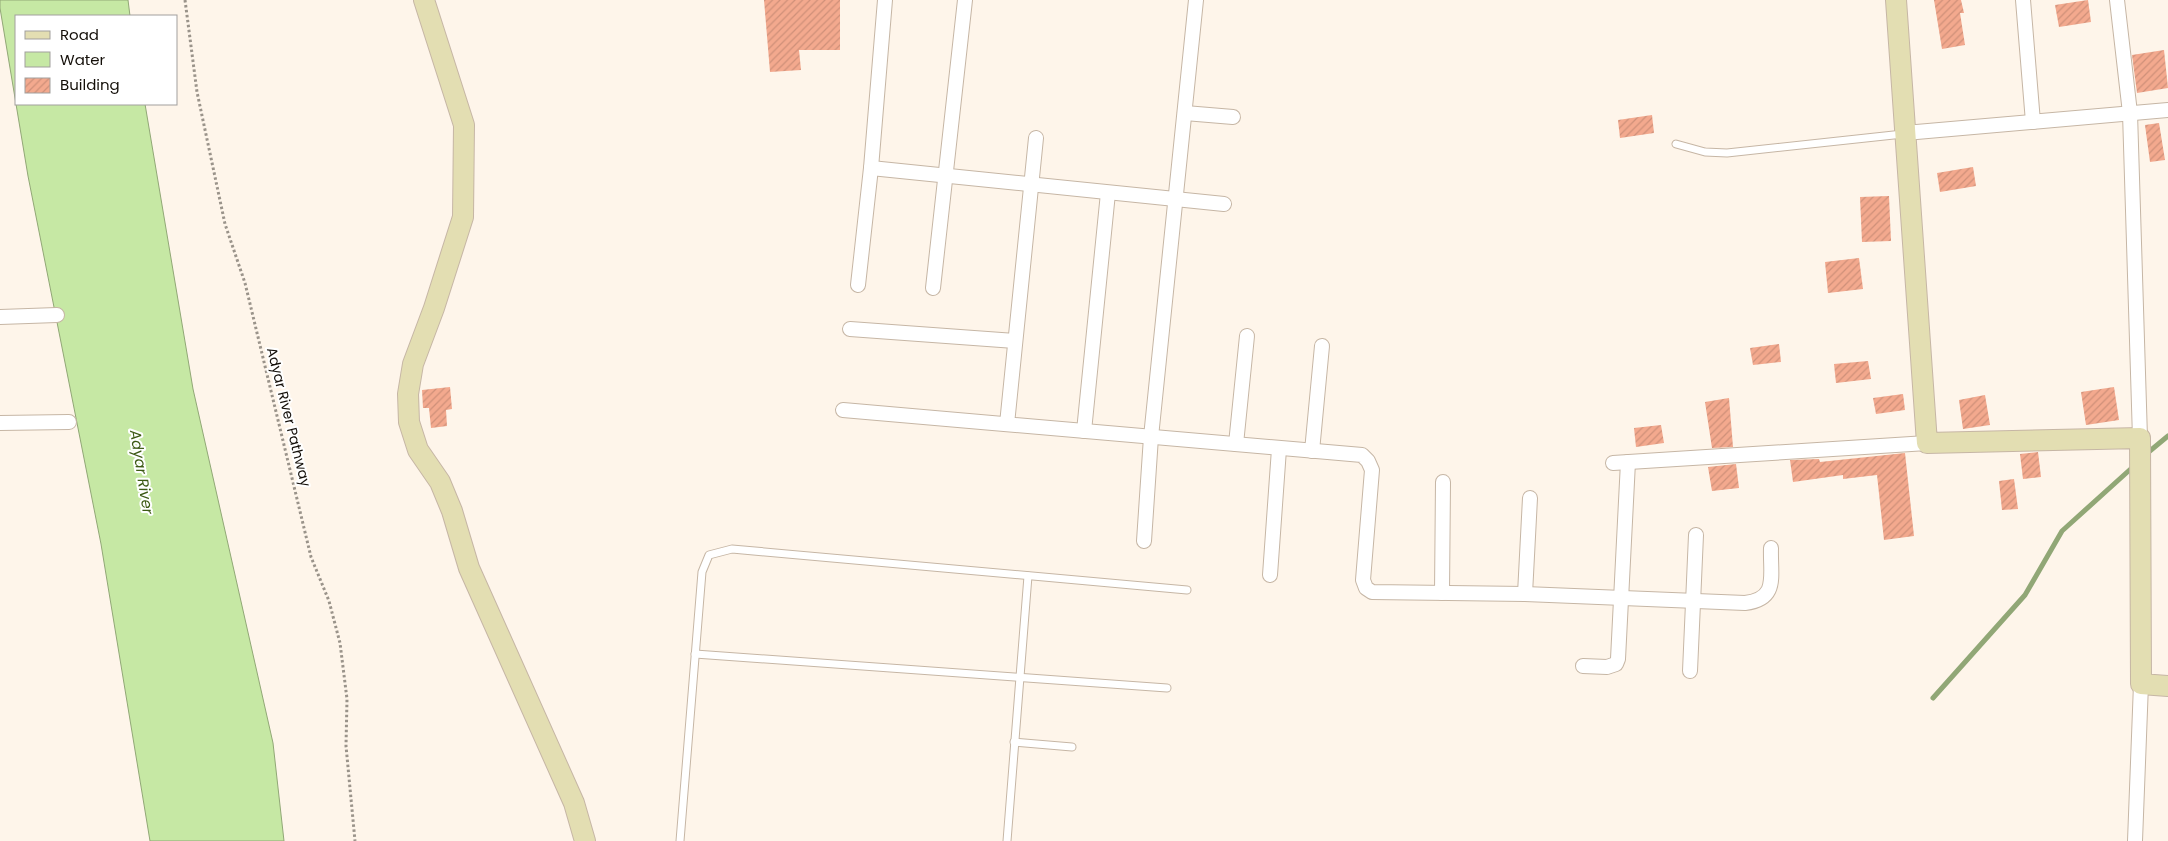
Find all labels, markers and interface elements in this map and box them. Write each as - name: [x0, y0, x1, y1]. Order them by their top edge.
- legend: [15, 15, 178, 105]
- text: Road: [60, 24, 99, 45]
- text: Water: [60, 49, 106, 70]
- text: Building: [60, 74, 120, 95]
- street label: Adyar River Pathway: [262, 345, 316, 489]
- water label: Adyar River: [125, 427, 159, 516]

